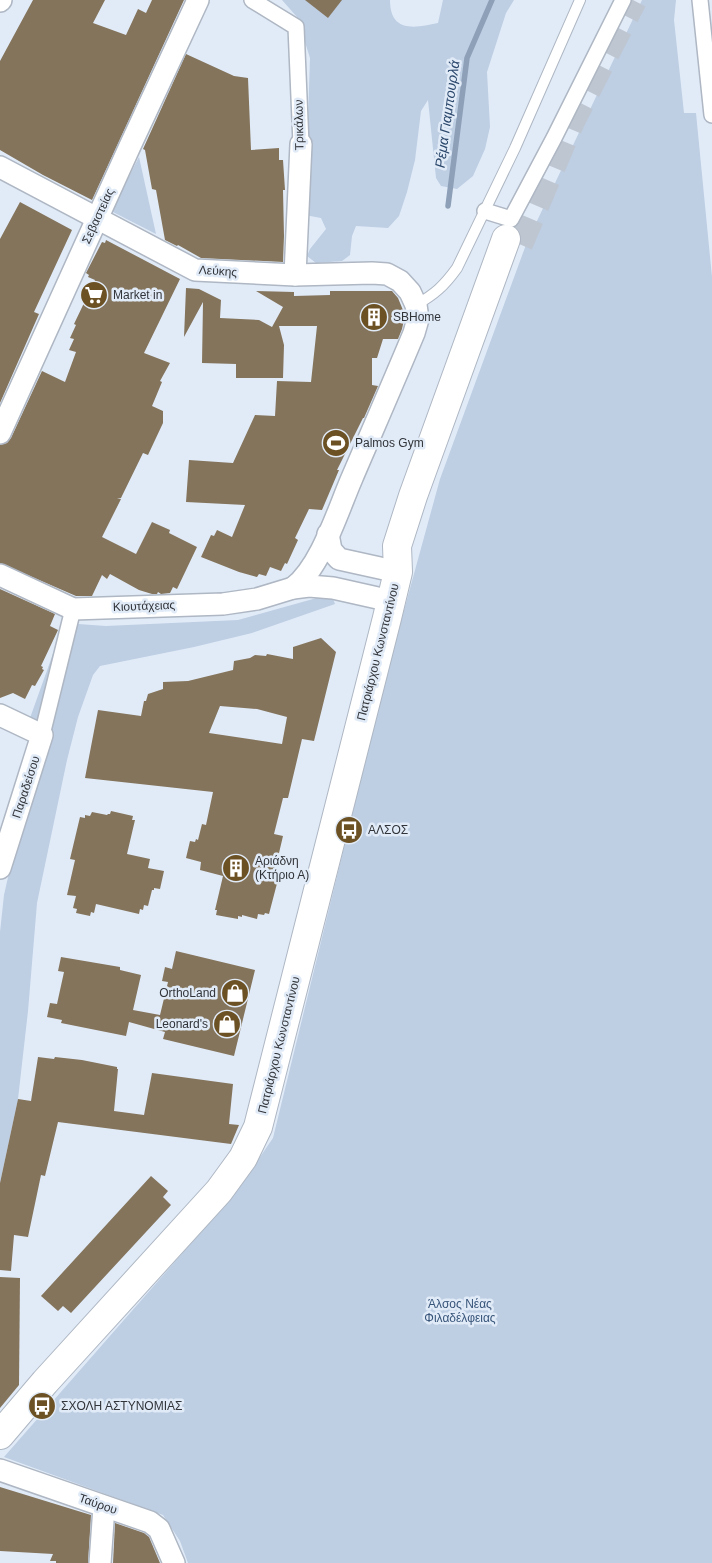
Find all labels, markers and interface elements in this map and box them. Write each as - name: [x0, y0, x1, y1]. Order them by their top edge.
- water label: Ρέμα Γιαμπουρλά: [432, 58, 463, 169]
- street label: Τρικάλων: [292, 99, 306, 151]
- street label: Σεβαστείας: [79, 186, 117, 246]
- street label: Λεύκης: [198, 263, 238, 279]
- supermarket icon: Market in: [79, 280, 109, 310]
- place label: Market in: [113, 288, 162, 302]
- building icon: SBHome: [359, 302, 389, 332]
- place label: SBHome: [393, 310, 441, 324]
- sports icon: Palmos Gym: [321, 428, 351, 458]
- place label: Palmos Gym: [355, 436, 424, 450]
- street label: Πατριάρχου Κωνσταντίνου: [354, 582, 402, 722]
- street label: Κιουτάχειας: [113, 598, 176, 614]
- street label: Παραδείσου: [9, 754, 43, 820]
- bus stop icon: ΑΛΣΟΣ: [334, 815, 364, 845]
- place label: ΑΛΣΟΣ: [368, 823, 408, 837]
- building icon: Αριάδνη (Κτήριο Α): [221, 853, 251, 883]
- place label: Αριάδνη (Κτήριο Α): [255, 854, 309, 882]
- street label: Πατριάρχου Κωνσταντίνου: [255, 975, 303, 1115]
- shop icon: OrthoLand: [220, 978, 250, 1008]
- place label: OrthoLand: [159, 986, 216, 1000]
- shop icon: Leonard's: [212, 1009, 242, 1039]
- place label: Leonard's: [156, 1017, 208, 1031]
- park label: Άλσος Νέας Φιλαδέλφειας: [424, 1297, 496, 1325]
- bus stop icon: ΣΧΟΛΗ ΑΣΤΥΝΟΜΙΑΣ: [27, 1391, 57, 1421]
- place label: ΣΧΟΛΗ ΑΣΤΥΝΟΜΙΑΣ: [61, 1399, 182, 1413]
- street label: Ταύρου: [77, 1491, 119, 1517]

